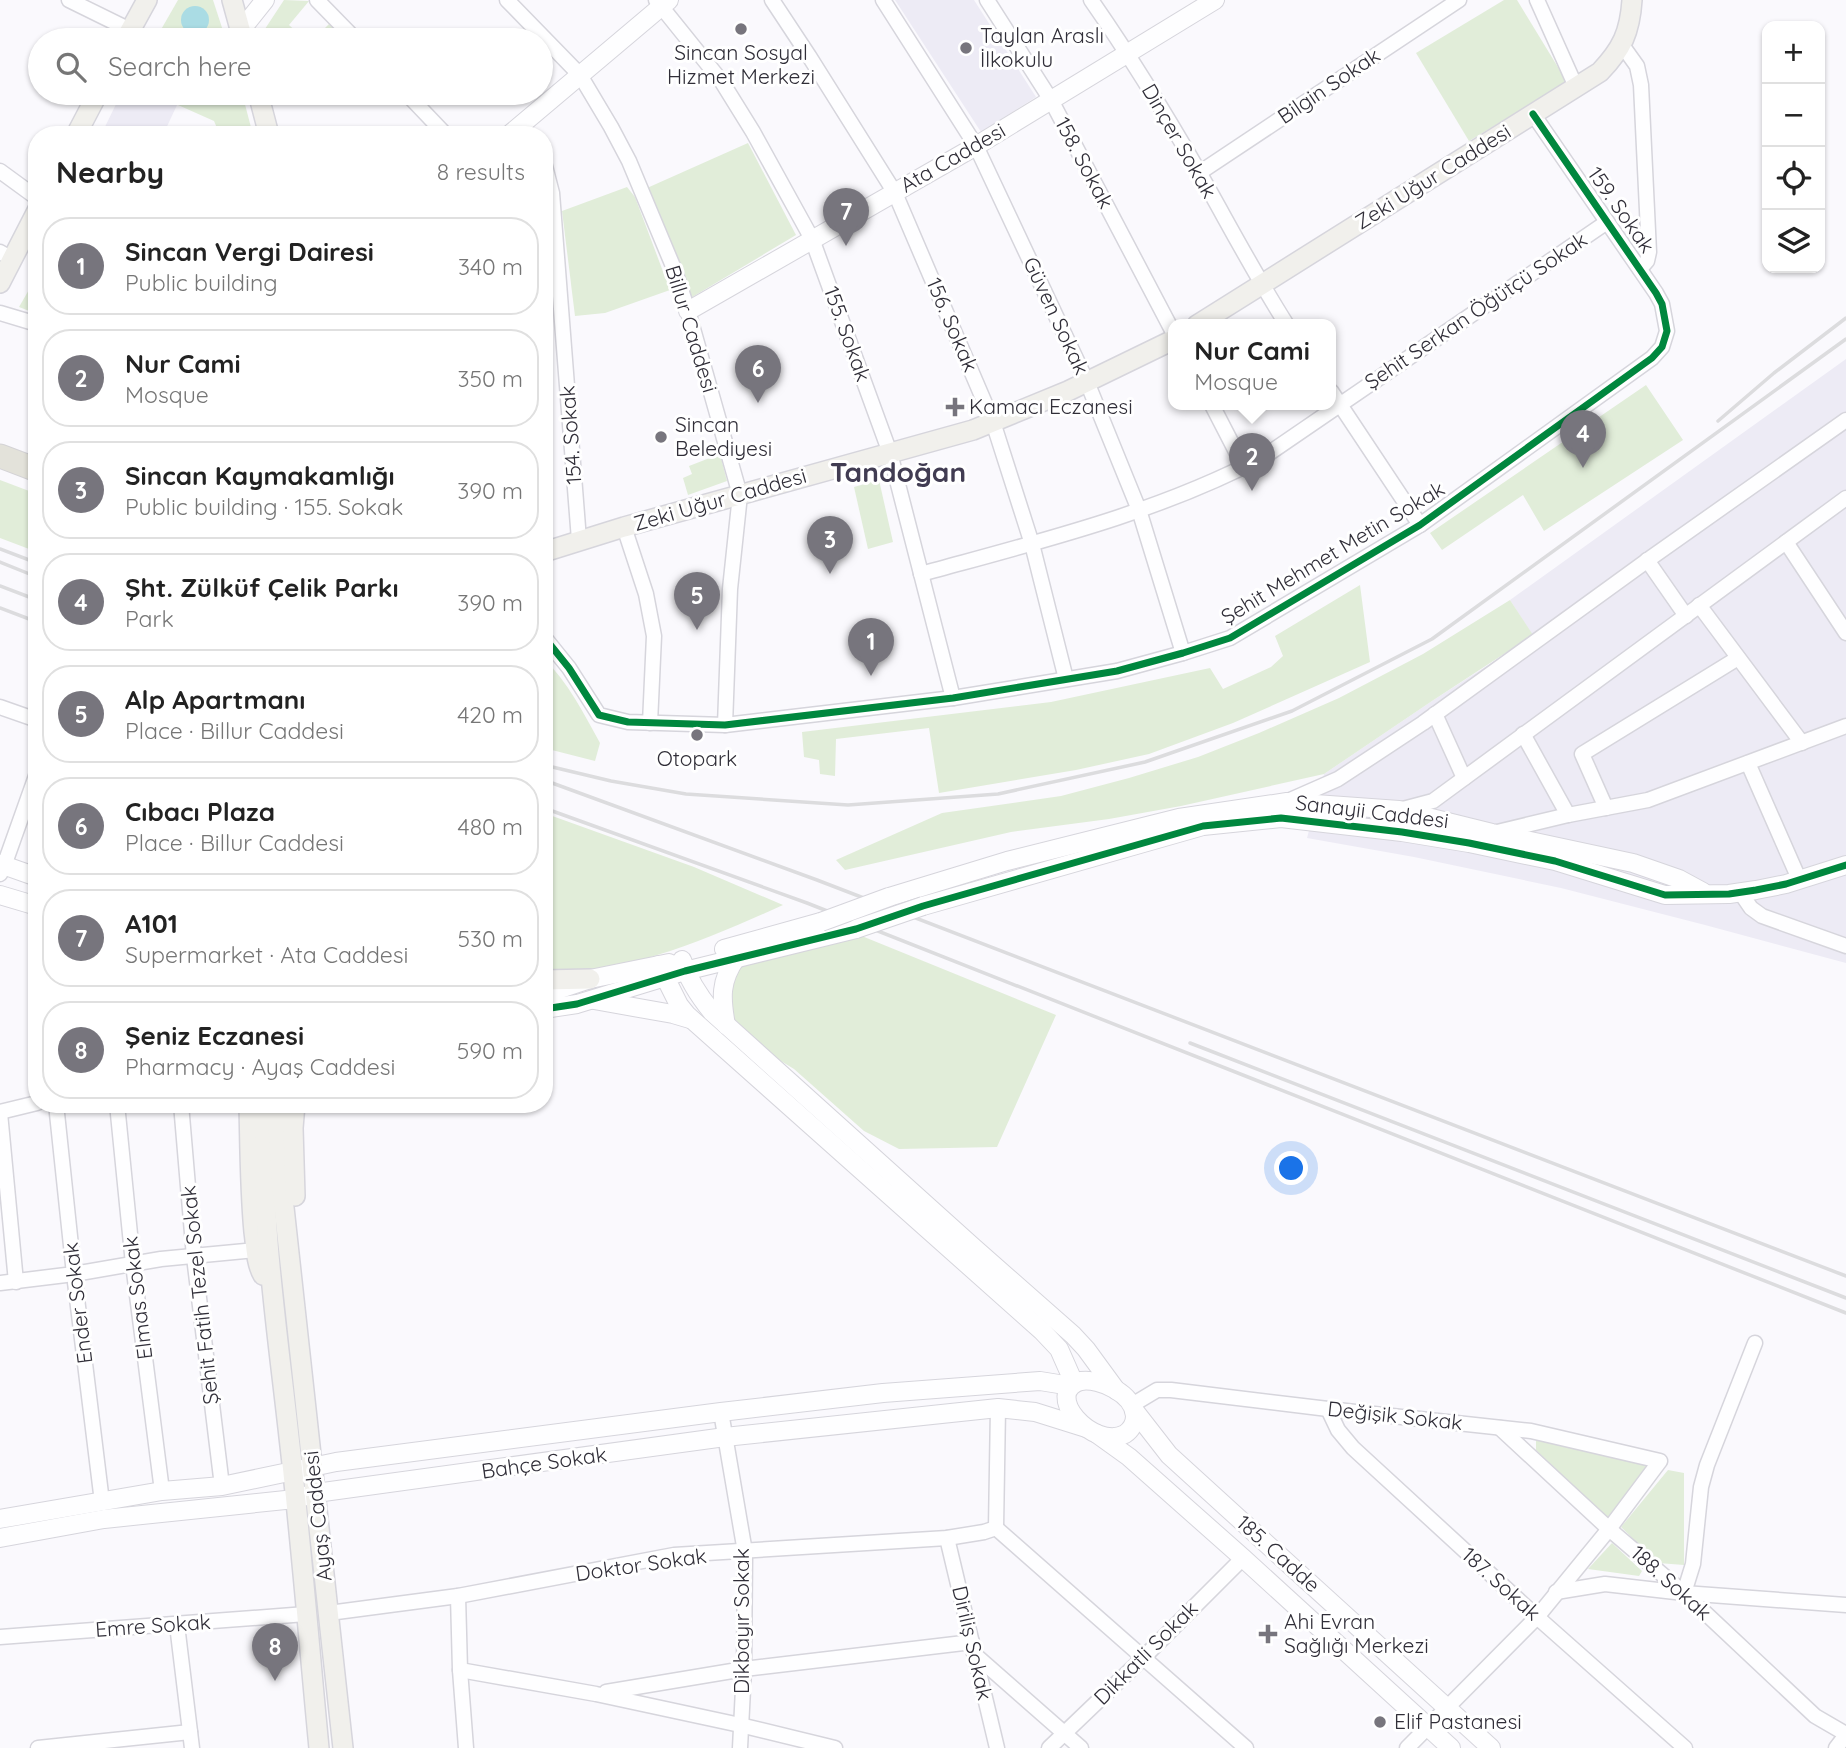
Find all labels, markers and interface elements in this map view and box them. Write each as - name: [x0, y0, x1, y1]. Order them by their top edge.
- marker: Sincan Sosyal Hizmet Merkezi: [733, 21, 749, 37]
- map controls: [1762, 21, 1825, 273]
- button: +: [1762, 21, 1825, 84]
- place label: Taylan Araslı İlkokulu: [980, 22, 1104, 72]
- search box: [28, 28, 553, 105]
- place label: Sincan Sosyal Hizmet Merkezi: [667, 39, 815, 89]
- marker: Taylan Araslı İlkokulu: [958, 40, 974, 56]
- street label: Bilgin Sokak: [1272, 41, 1385, 129]
- icon: search: [52, 48, 90, 86]
- text: Search here: [108, 50, 252, 83]
- street label: Dinçer Sokak: [1137, 79, 1223, 202]
- button: −: [1762, 84, 1825, 147]
- street label: 158. Sokak: [1050, 112, 1120, 213]
- street label: Ata Caddesi: [895, 117, 1010, 198]
- street label: Zeki Uğur Caddesi: [1350, 118, 1515, 235]
- button: locate: [1762, 147, 1825, 210]
- text: Nearby: [56, 153, 164, 191]
- text: 8 results: [437, 157, 525, 186]
- street label: 159. Sokak: [1583, 161, 1661, 258]
- pin: 7: [823, 188, 869, 246]
- button: layers: [1762, 210, 1825, 273]
- street label: Şehit Serkan Öğütçü Sokak: [1359, 226, 1592, 394]
- text: Sincan Vergi Dairesi: [125, 235, 374, 268]
- text: 1: [77, 252, 85, 281]
- text: 340 m: [458, 252, 523, 281]
- street label: Güven Sokak: [1018, 253, 1096, 379]
- street label: Billur Caddesi: [660, 262, 724, 395]
- text: Public building: [125, 268, 278, 297]
- street label: 156. Sokak: [921, 274, 984, 376]
- street label: 155. Sokak: [819, 283, 877, 385]
- popup: [1168, 319, 1336, 410]
- text: Nur Cami: [1194, 334, 1310, 367]
- pin: 6: [735, 345, 781, 403]
- text: Nur Cami: [125, 347, 241, 380]
- text: 2: [74, 364, 88, 393]
- text: 350 m: [457, 364, 523, 393]
- text: Mosque: [1194, 367, 1278, 396]
- text: Mosque: [125, 380, 209, 409]
- street label: 154. Sokak: [554, 385, 586, 486]
- place label: Kamacı Eczanesi: [969, 393, 1133, 419]
- marker: Kamacı Eczanesi: [947, 399, 963, 415]
- pin: 4: [1560, 410, 1606, 468]
- place label: Sincan Belediyesi: [675, 411, 772, 461]
- marker: Sincan Belediyesi: [653, 429, 669, 445]
- pin: 2: [1229, 433, 1275, 491]
- district label: Tandoğan: [830, 454, 966, 489]
- text: Sincan Kaymakamlığı: [125, 459, 395, 492]
- street label: Zeki Uğur Caddesi: [630, 462, 809, 536]
- street label: Şehit Mehmet Metin Sokak: [1216, 475, 1449, 629]
- text: 3: [75, 476, 87, 505]
- text: 390 m: [457, 476, 523, 505]
- text: Public building · 155. Sokak: [125, 492, 403, 521]
- pin: 3: [807, 516, 853, 574]
- text: Şht. Zülküf Çelik Parkı: [125, 571, 399, 604]
- pin: 5: [674, 572, 720, 630]
- text: 4: [74, 588, 88, 617]
- text: 390 m: [457, 588, 523, 617]
- text: Park: [125, 604, 174, 633]
- pin: 1: [848, 618, 894, 676]
- text: Alp Apartmanı: [125, 683, 305, 716]
- text: 5: [74, 700, 88, 729]
- text: 420 m: [457, 700, 523, 729]
- text: Place · Billur Caddesi: [125, 716, 344, 745]
- marker: Otopark: [689, 727, 705, 743]
- place label: Otopark: [657, 745, 737, 771]
- street label: Sanayii Caddesi: [1294, 789, 1450, 833]
- text: Cıbacı Plaza: [125, 795, 275, 828]
- text: 6: [75, 812, 87, 841]
- text: 480 m: [458, 812, 523, 841]
- text: Place · Billur Caddesi: [125, 828, 344, 857]
- text: A101: [125, 907, 178, 940]
- text: 7: [75, 924, 87, 953]
- text: 530 m: [457, 924, 523, 953]
- text: Supermarket · Ata Caddesi: [125, 940, 409, 969]
- text: Şeniz Eczanesi: [125, 1019, 304, 1052]
- text: 8: [75, 1036, 87, 1065]
- text: 590 m: [457, 1036, 523, 1065]
- text: Pharmacy · Ayaş Caddesi: [125, 1052, 395, 1081]
- your location: [1274, 1151, 1308, 1185]
- street label: Şehit Fatih Tezel Sokak: [175, 1184, 223, 1406]
- street label: Elmas Sokak: [117, 1235, 157, 1361]
- street label: Ender Sokak: [57, 1241, 97, 1365]
- street label: Değişik Sokak: [1326, 1395, 1464, 1435]
- street label: Bahçe Sokak: [479, 1440, 608, 1484]
- street label: Ayaş Caddesi: [297, 1449, 337, 1583]
- street label: 185. Cadde: [1232, 1509, 1326, 1597]
- street label: 188. Sokak: [1626, 1539, 1717, 1625]
- street label: 187. Sokak: [1457, 1541, 1546, 1625]
- street label: Doktor Sokak: [574, 1542, 708, 1586]
- street label: Dikbayır Sokak: [728, 1548, 754, 1694]
- street label: Diriliş Sokak: [947, 1583, 999, 1703]
- street label: Dikkatli Sokak: [1088, 1595, 1203, 1710]
- street label: Emre Sokak: [94, 1608, 212, 1642]
- place label: Ahi Evran Sağlığı Merkezi: [1284, 1608, 1429, 1658]
- pin: 8: [252, 1623, 298, 1681]
- marker: Ahi Evran Sağlığı Merkezi: [1258, 1624, 1278, 1644]
- place label: Elif Pastanesi: [1394, 1708, 1522, 1734]
- marker: Elif Pastanesi: [1372, 1714, 1388, 1730]

